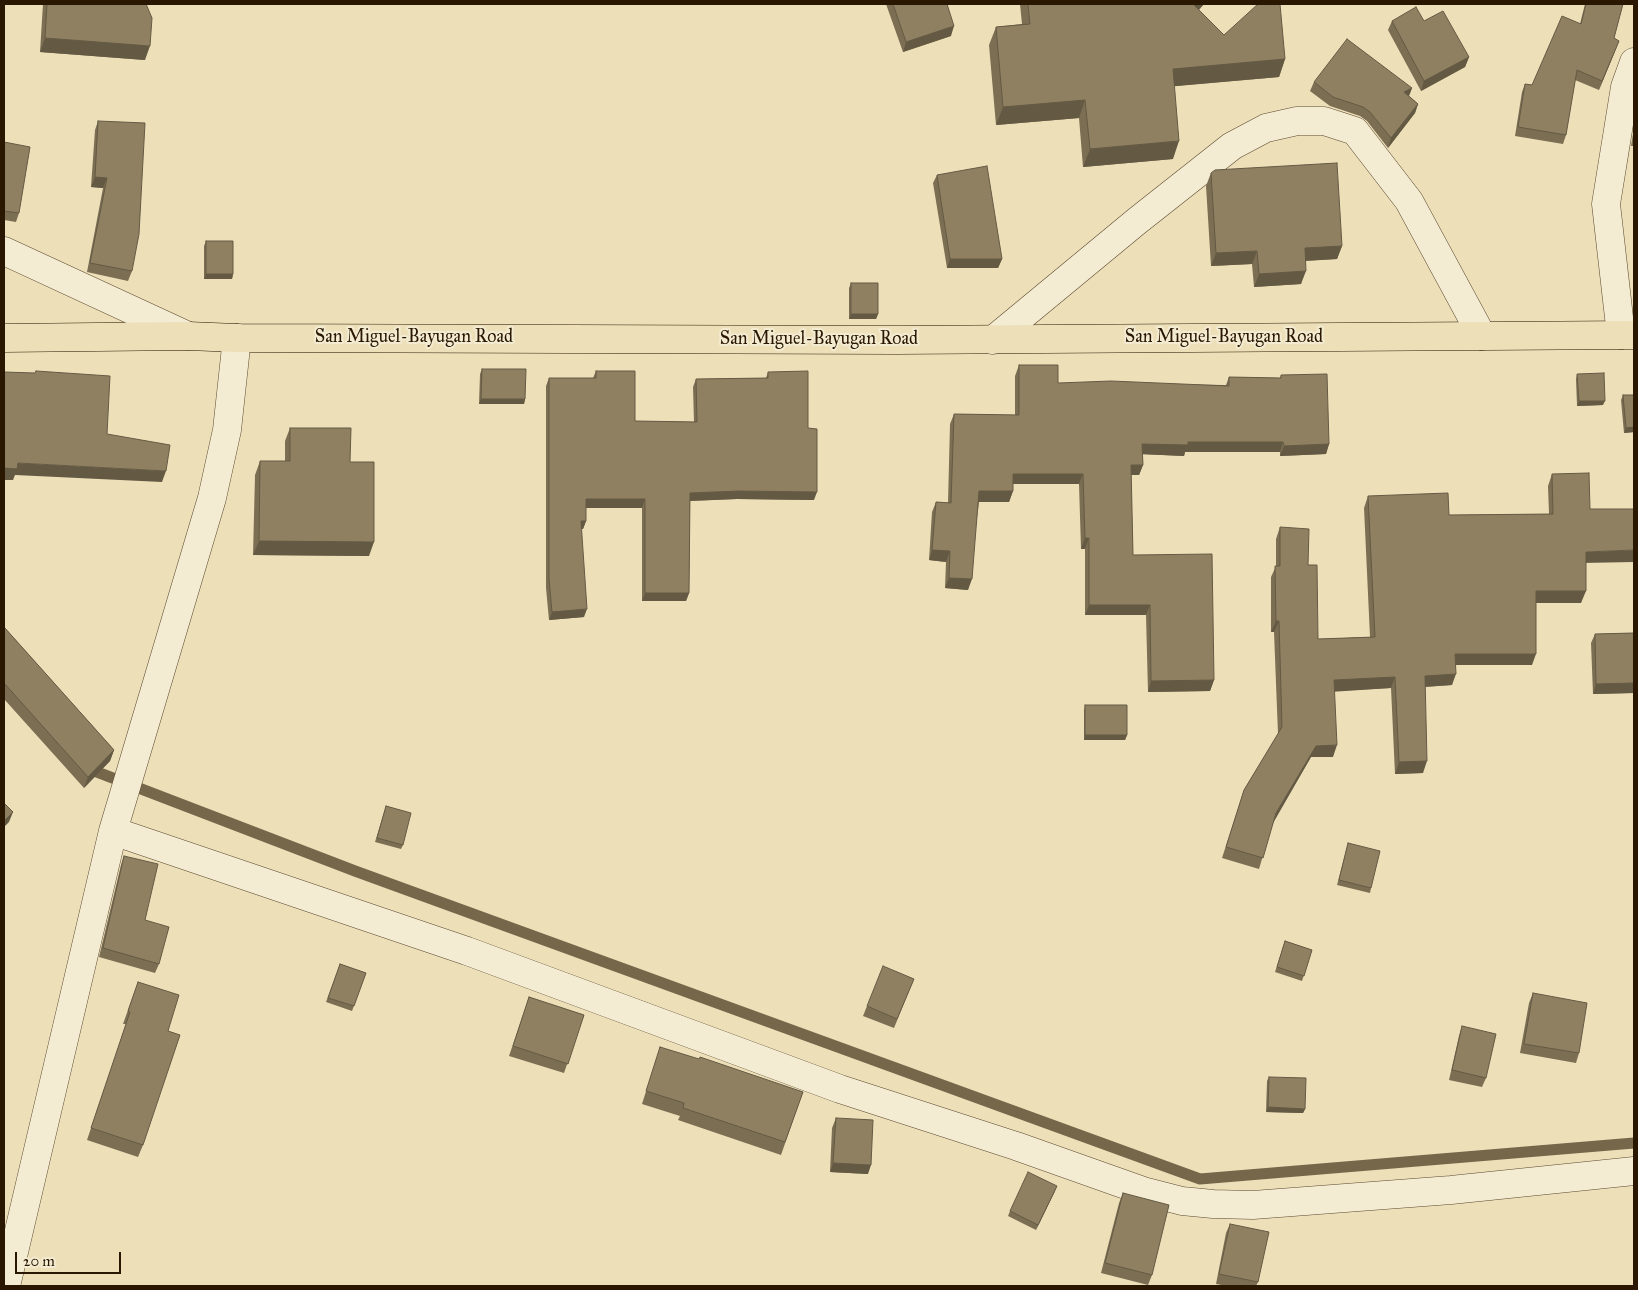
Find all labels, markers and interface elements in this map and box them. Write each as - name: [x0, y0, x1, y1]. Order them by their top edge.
- street label: San Miguel-Bayugan Road: [315, 327, 513, 349]
- street label: San Miguel-Bayugan Road: [1125, 327, 1323, 349]
- street label: San Miguel-Bayugan Road: [720, 329, 918, 351]
- scale bar: [18, 1242, 124, 1274]
- text: 20 m: [23, 1252, 55, 1270]

